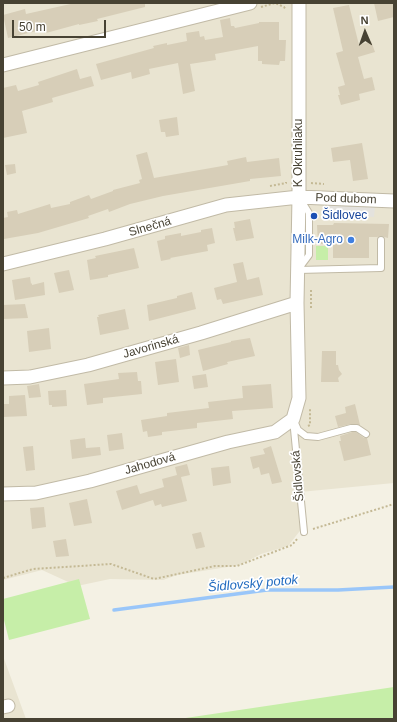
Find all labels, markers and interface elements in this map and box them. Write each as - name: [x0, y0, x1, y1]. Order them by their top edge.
- scale bar: [14, 12, 108, 38]
- north arrow: [345, 12, 385, 52]
- text: N: [360, 14, 369, 26]
- text: 50 m: [19, 20, 46, 34]
- street label: K Okruhliaku: [292, 119, 306, 187]
- street label: Pod dubom: [315, 191, 377, 207]
- place label: Šidlovec: [322, 209, 367, 223]
- marker: Šidlovec: [309, 211, 319, 221]
- street label: Slnečná: [127, 214, 173, 240]
- place label: Milk-Agro: [292, 233, 343, 247]
- marker: Milk-Agro: [346, 235, 356, 245]
- street label: Javorinská: [121, 332, 181, 362]
- street label: Jahodová: [123, 450, 177, 478]
- street label: Šidlovská: [289, 450, 307, 502]
- water label: Šidlovský potok: [207, 572, 299, 596]

